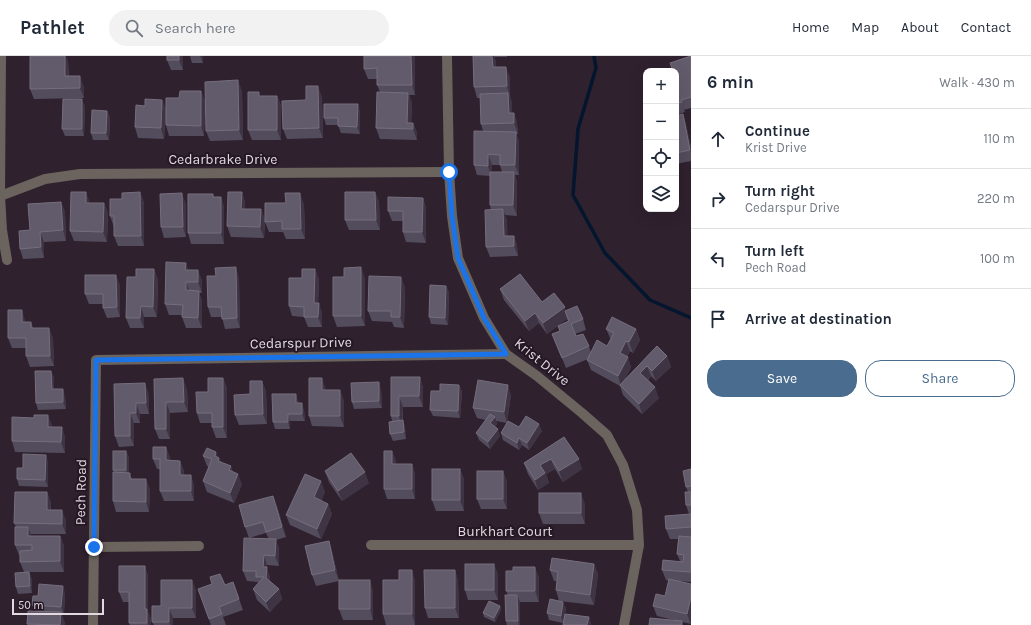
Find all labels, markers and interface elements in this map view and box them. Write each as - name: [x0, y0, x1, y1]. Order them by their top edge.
- search box: [109, 10, 389, 46]
- text: Pathlet: [20, 17, 85, 39]
- icon: search: [123, 17, 145, 39]
- text: Search here: [155, 19, 236, 37]
- text: Home: [792, 19, 829, 36]
- text: Map: [851, 19, 879, 36]
- text: About: [901, 19, 939, 36]
- text: Contact: [961, 19, 1011, 36]
- map controls: [643, 68, 679, 212]
- button: +: [643, 68, 679, 104]
- text: 6 min: [707, 72, 754, 92]
- text: Walk · 430 m: [939, 75, 1015, 90]
- button: −: [643, 104, 679, 140]
- text: Continue: [745, 122, 810, 140]
- icon: ahead: [707, 128, 729, 150]
- text: 110 m: [983, 131, 1015, 146]
- button: locate: [643, 140, 679, 176]
- text: Krist Drive: [745, 140, 807, 155]
- street label: Cedarbrake Drive: [169, 151, 278, 168]
- route start: [440, 163, 458, 181]
- button: layers: [643, 176, 679, 212]
- text: Turn right: [745, 182, 815, 200]
- icon: right: [707, 188, 729, 210]
- text: 220 m: [977, 191, 1015, 206]
- text: Cedarspur Drive: [745, 200, 840, 215]
- text: Turn left: [745, 242, 804, 260]
- icon: left: [707, 248, 729, 270]
- text: 100 m: [980, 251, 1015, 266]
- text: Pech Road: [745, 260, 806, 275]
- icon: arrive: [707, 308, 729, 330]
- text: Arrive at destination: [745, 310, 892, 328]
- street label: Cedarspur Drive: [250, 334, 352, 352]
- street label: Krist Drive: [511, 335, 573, 389]
- button: Save: [707, 360, 857, 397]
- button: Share: [865, 360, 1015, 397]
- street label: Pech Road: [72, 459, 90, 525]
- street label: Burkhart Court: [458, 523, 552, 540]
- route end: [85, 538, 103, 556]
- scale bar: [12, 597, 104, 616]
- text: 50 m: [18, 599, 44, 612]

